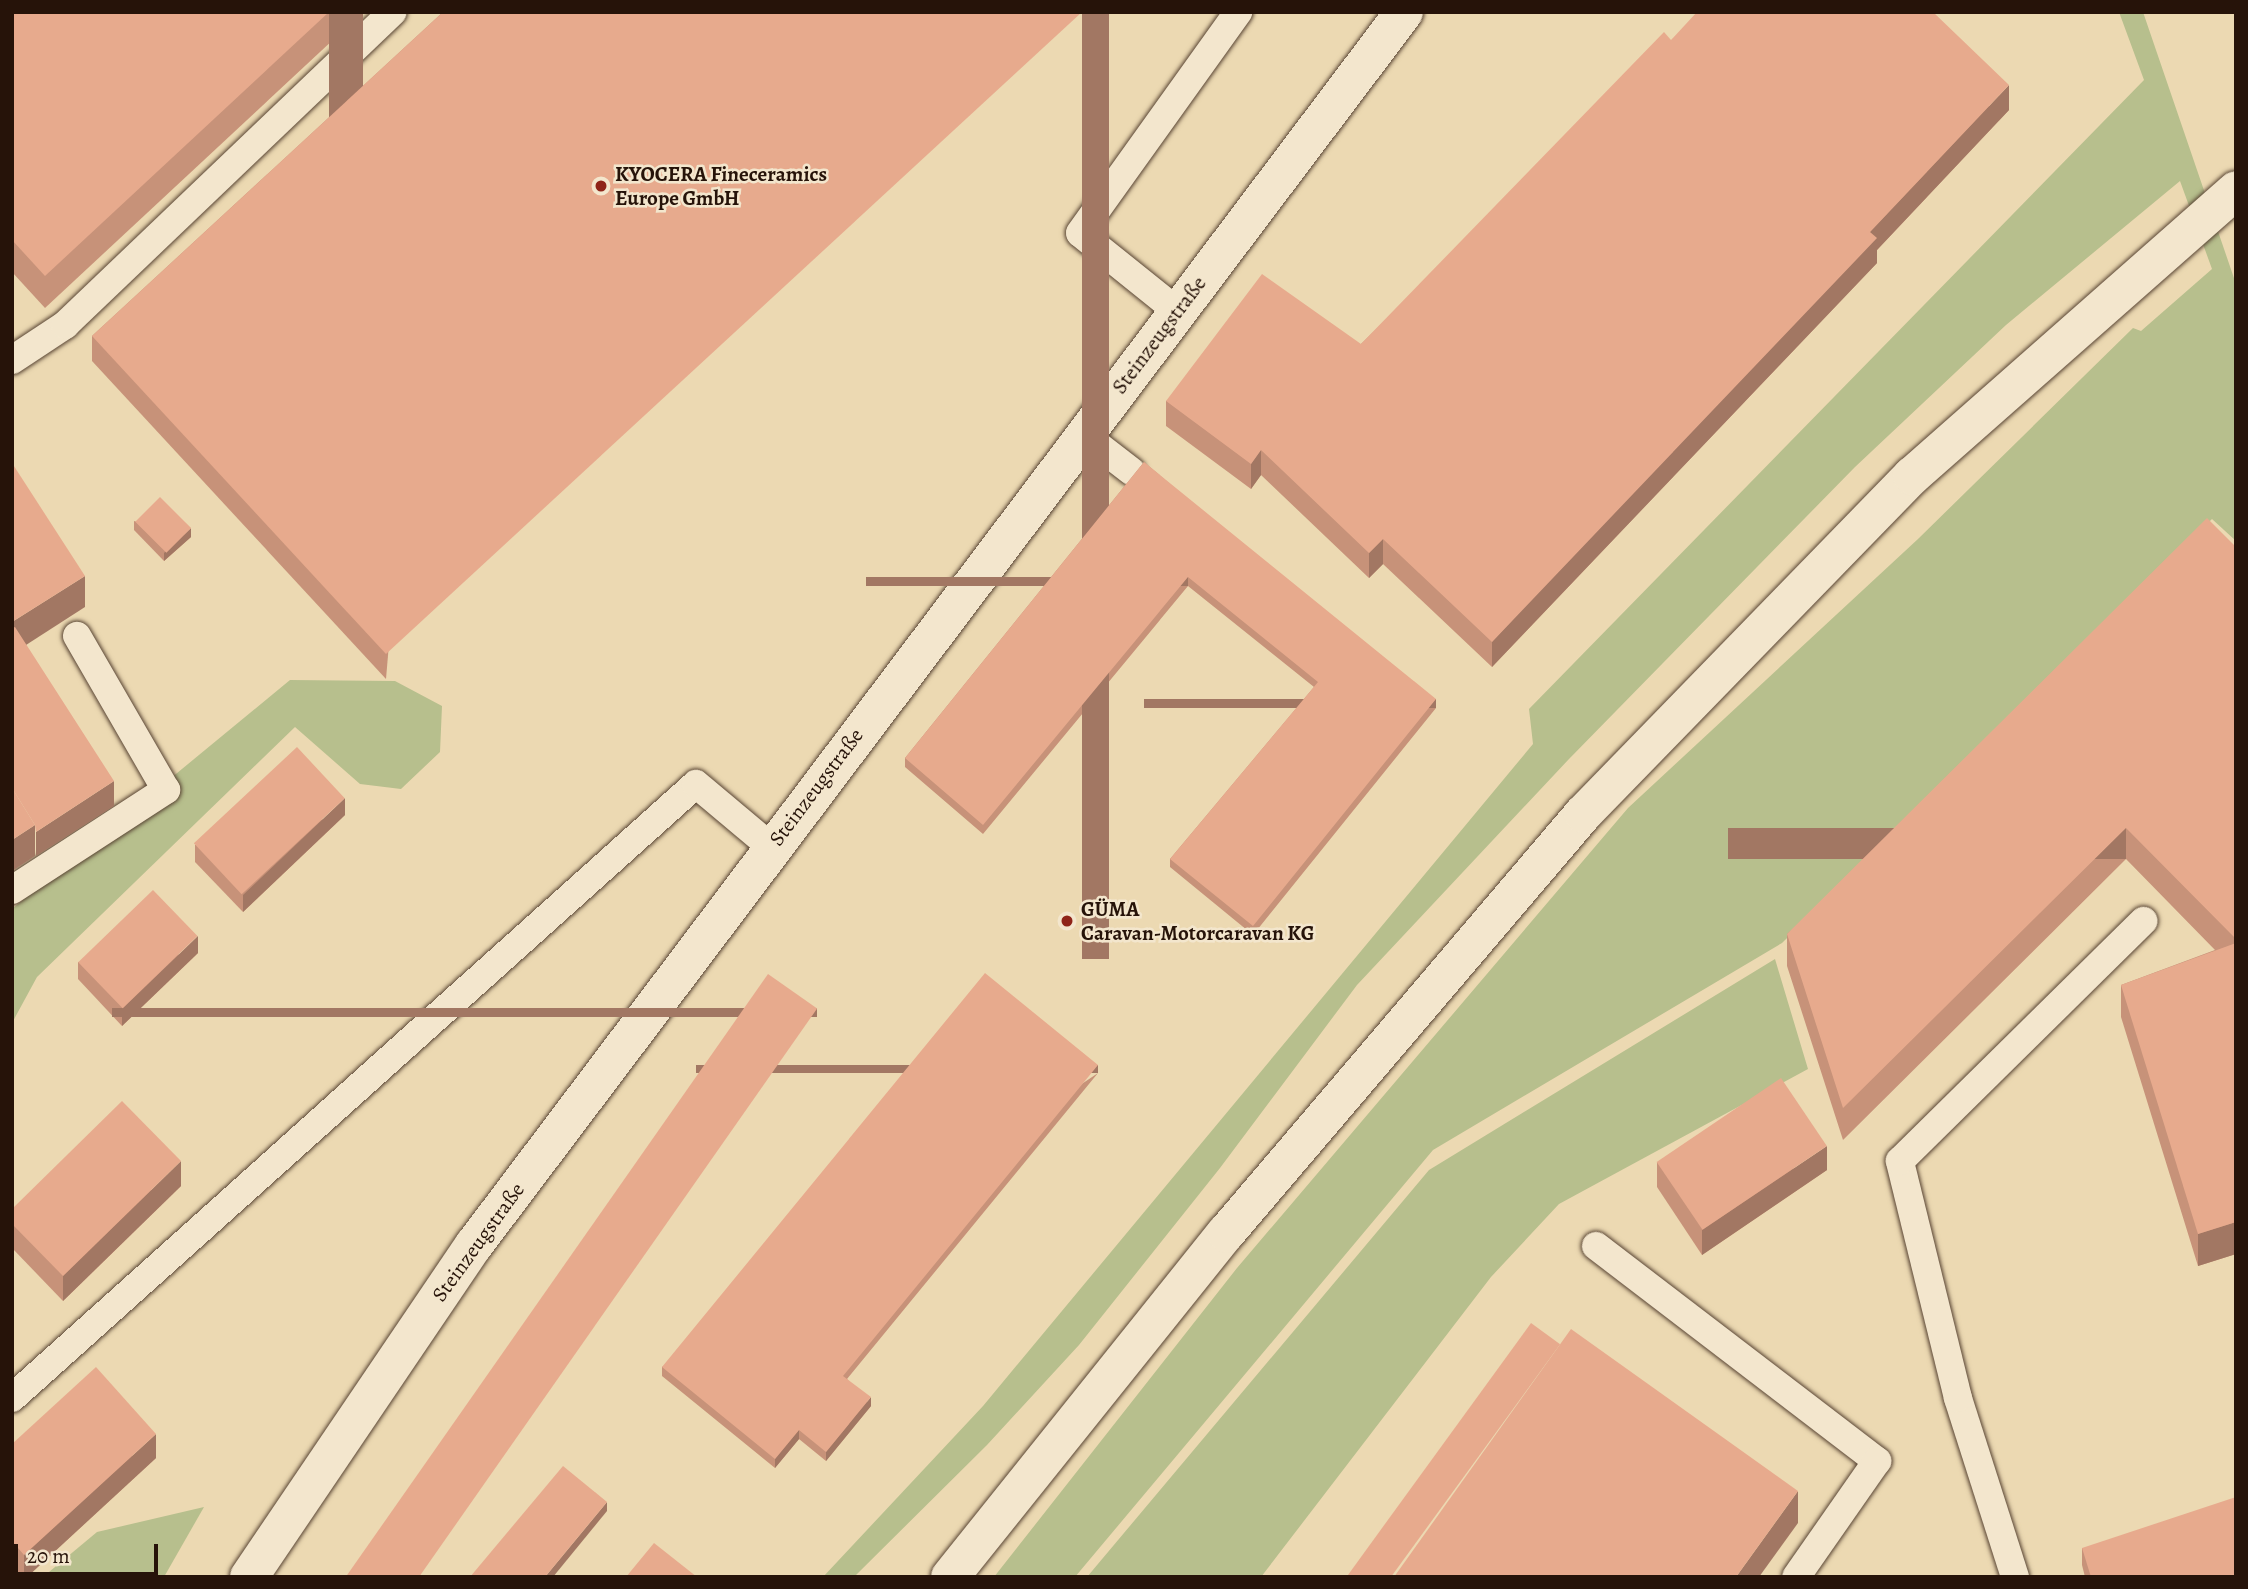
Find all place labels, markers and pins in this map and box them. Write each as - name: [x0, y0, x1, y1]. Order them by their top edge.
- place label: KYOCERA Fineceramics Europe GmbH: [615, 161, 827, 211]
- marker: KYOCERA Fineceramics Europe GmbH: [593, 178, 609, 194]
- place label: GÜMA Caravan-Motorcaravan KG: [1081, 896, 1315, 946]
- marker: GÜMA Caravan-Motorcaravan KG: [1059, 913, 1075, 929]

